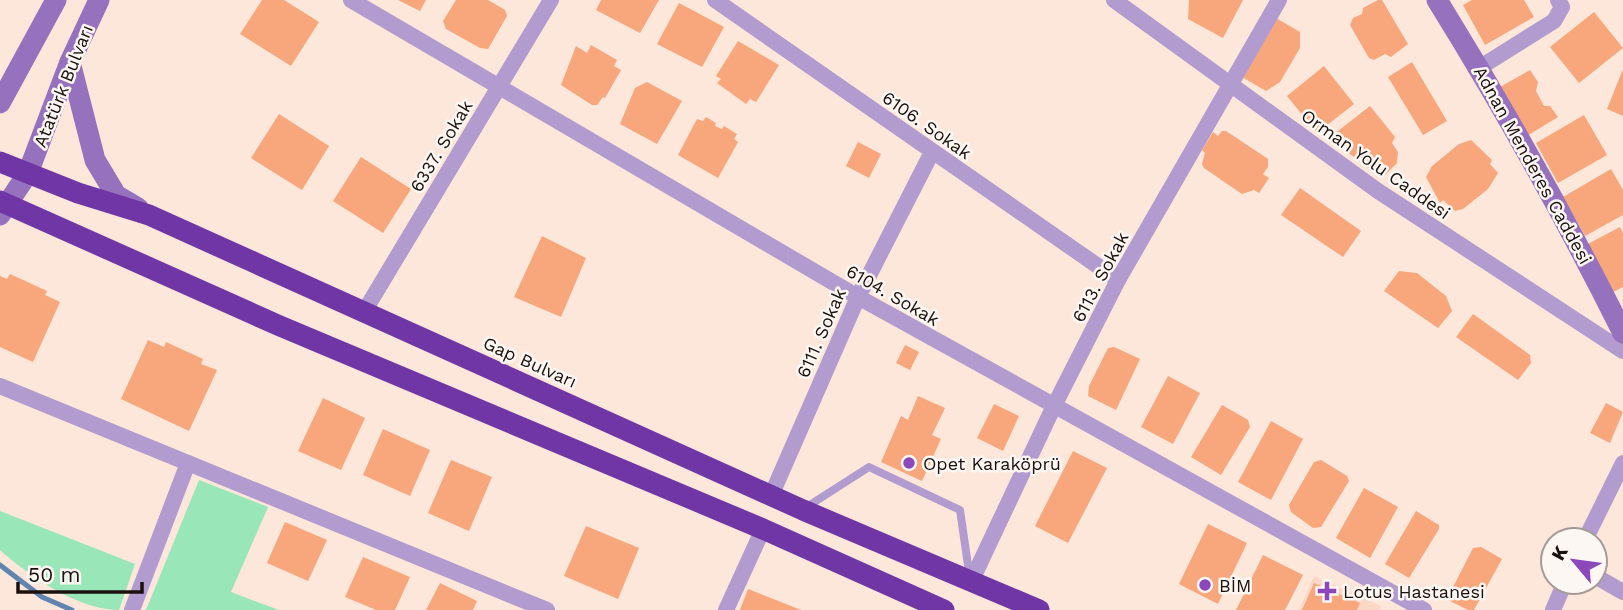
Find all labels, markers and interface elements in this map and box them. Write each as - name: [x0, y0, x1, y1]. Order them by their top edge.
- street label: Atatürk Bulvarı: [29, 22, 97, 150]
- street label: Adnan Menderes Caddesi: [1470, 62, 1596, 268]
- street label: 6106. Sokak: [878, 87, 976, 163]
- street label: 6337. Sokak: [405, 96, 477, 196]
- street label: Orman Yolu Caddesi: [1298, 105, 1454, 223]
- street label: 6113. Sokak: [1067, 228, 1133, 326]
- street label: 6104. Sokak: [843, 260, 943, 330]
- street label: 6111. Sokak: [792, 285, 850, 381]
- street label: Gap Bulvarı: [480, 332, 580, 392]
- place label: Opet Karaköprü: [923, 453, 1061, 474]
- marker: Opet Karaköprü: [901, 455, 917, 471]
- north arrow: [1539, 526, 1609, 596]
- text: K: [1546, 542, 1573, 564]
- scale bar: [18, 550, 142, 594]
- text: 50 m: [28, 562, 80, 587]
- place label: BİM: [1219, 575, 1251, 596]
- marker: BİM: [1197, 577, 1213, 593]
- marker: Lotus Hastanesi: [1317, 581, 1337, 601]
- place label: Lotus Hastanesi: [1343, 581, 1485, 602]

